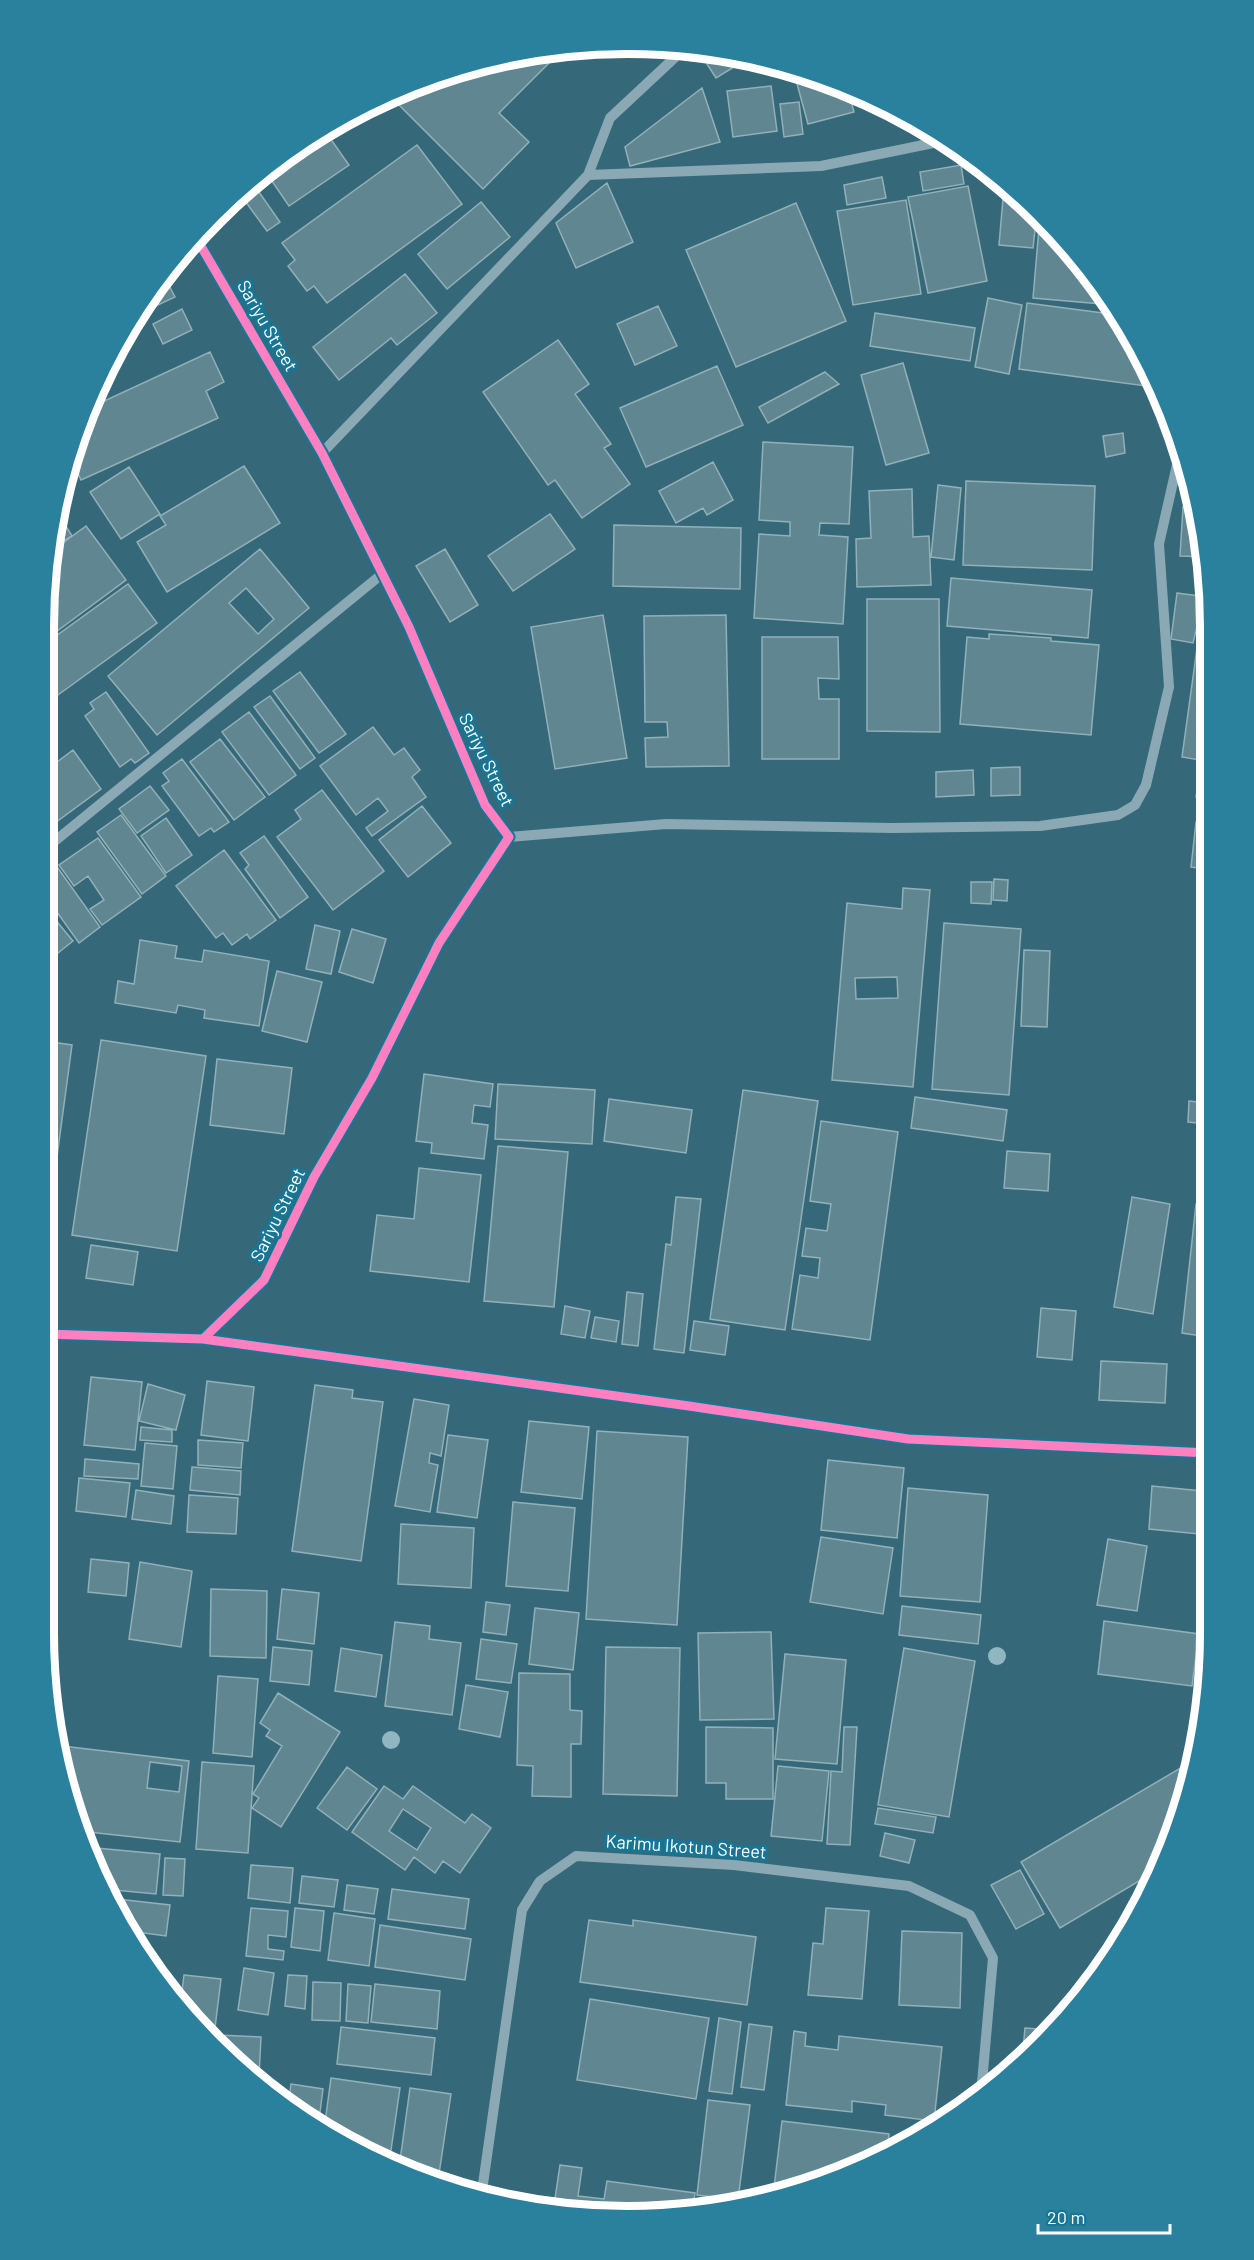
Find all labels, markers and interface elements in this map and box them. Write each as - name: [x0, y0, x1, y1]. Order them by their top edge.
- street label: Sariyu Street: [233, 276, 303, 375]
- street label: Sariyu Street: [455, 709, 519, 810]
- street label: Sariyu Street: [245, 1164, 309, 1265]
- street label: Karimu Ikotun Street: [605, 1829, 767, 1863]
- scale bar: [1038, 2197, 1170, 2235]
- text: 20 m: [1047, 2206, 1085, 2228]

